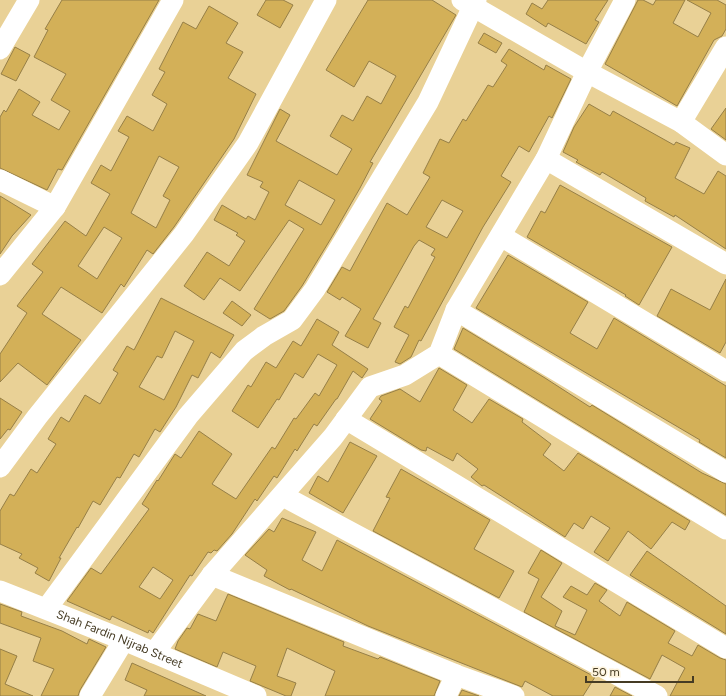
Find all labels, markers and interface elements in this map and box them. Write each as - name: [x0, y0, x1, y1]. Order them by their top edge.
- street label: Shah Fardin Nijrab Street: [55, 607, 185, 671]
- scale bar: [586, 658, 693, 684]
- text: 50 m: [592, 665, 620, 679]

